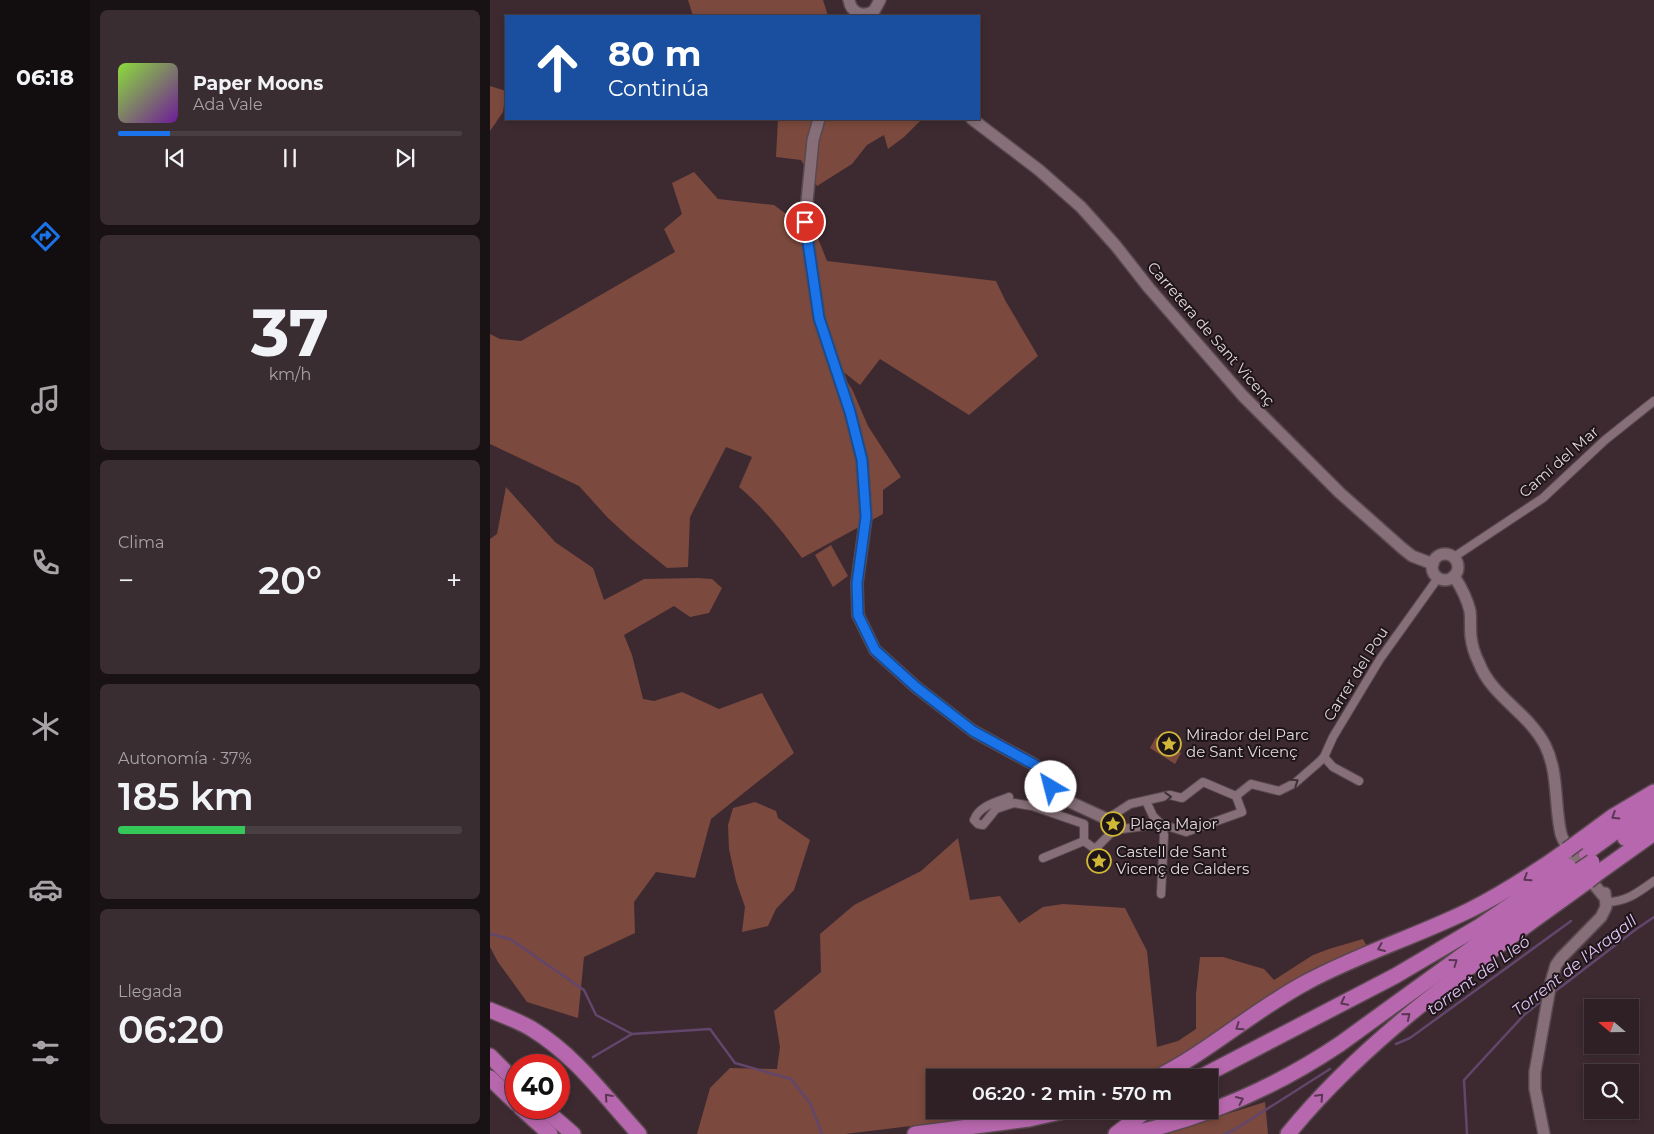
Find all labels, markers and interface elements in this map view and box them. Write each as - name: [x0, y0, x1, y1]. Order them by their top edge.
- text: 80 m: [608, 32, 702, 75]
- icon: ahead: [525, 35, 590, 100]
- text: 06:18: [16, 64, 74, 91]
- text: Paper Moons: [193, 72, 323, 95]
- text: Continúa: [608, 75, 709, 102]
- text: Ada Vale: [193, 95, 263, 114]
- icon: previous: [161, 144, 189, 172]
- icon: pause: [276, 144, 304, 172]
- icon: next: [391, 144, 419, 172]
- pin: [784, 201, 826, 243]
- icon: arrive: [791, 208, 819, 236]
- icon: directions: [28, 219, 63, 254]
- street label: Carretera de Sant Vicenç: [1144, 258, 1279, 410]
- text: 37: [251, 293, 329, 372]
- text: km/h: [269, 365, 311, 384]
- icon: music: [28, 382, 63, 417]
- street label: Camí del Mar: [1515, 422, 1603, 501]
- text: Clima: [118, 533, 164, 552]
- icon: phone: [28, 545, 63, 580]
- text: 20°: [258, 557, 322, 604]
- text: −: [118, 563, 134, 597]
- text: +: [446, 563, 462, 597]
- street label: Carrer del Pou: [1319, 623, 1392, 724]
- icon: climate: [28, 709, 63, 744]
- place label: Mirador del Parc de Sant Vicenç: [1186, 725, 1309, 761]
- place icon: Mirador del Parc de Sant Vicenç: [1156, 731, 1182, 757]
- text: Autonomía · 37%: [118, 749, 252, 768]
- position arrow: [1024, 760, 1076, 812]
- text: 185 km: [118, 773, 254, 820]
- one-way arrow: [1289, 779, 1299, 788]
- one-way arrow: [1164, 792, 1172, 803]
- one-way arrow: [1611, 809, 1620, 819]
- place icon: Plaça Major: [1100, 811, 1126, 837]
- place label: Plaça Major: [1130, 814, 1218, 833]
- place label: Castell de Sant Vicenç de Calders: [1116, 842, 1249, 878]
- place icon: Castell de Sant Vicenç de Calders: [1086, 848, 1112, 874]
- one-way arrow: [1523, 871, 1532, 881]
- icon: car: [28, 872, 63, 907]
- water label: Torrent de l'Aragall: [1508, 911, 1641, 1020]
- water label: torrent del Lleó: [1423, 932, 1533, 1019]
- one-way arrow: [1377, 942, 1386, 952]
- one-way arrow: [1448, 959, 1458, 968]
- text: Llegada: [118, 982, 182, 1001]
- one-way arrow: [1341, 996, 1350, 1006]
- north arrow: [1584, 999, 1639, 1054]
- map controls: [1584, 999, 1639, 1119]
- text: 06:20: [118, 1006, 224, 1053]
- one-way arrow: [1402, 1013, 1411, 1022]
- one-way arrow: [1235, 1021, 1245, 1030]
- icon: filters: [28, 1035, 63, 1070]
- speed limit sign: 40: [505, 1054, 570, 1119]
- button: search: [1584, 1064, 1639, 1119]
- text: 06:20 · 2 min · 570 m: [972, 1082, 1172, 1105]
- one-way arrow: [605, 1094, 614, 1103]
- one-way arrow: [1314, 1094, 1323, 1103]
- one-way arrow: [1235, 1095, 1244, 1106]

